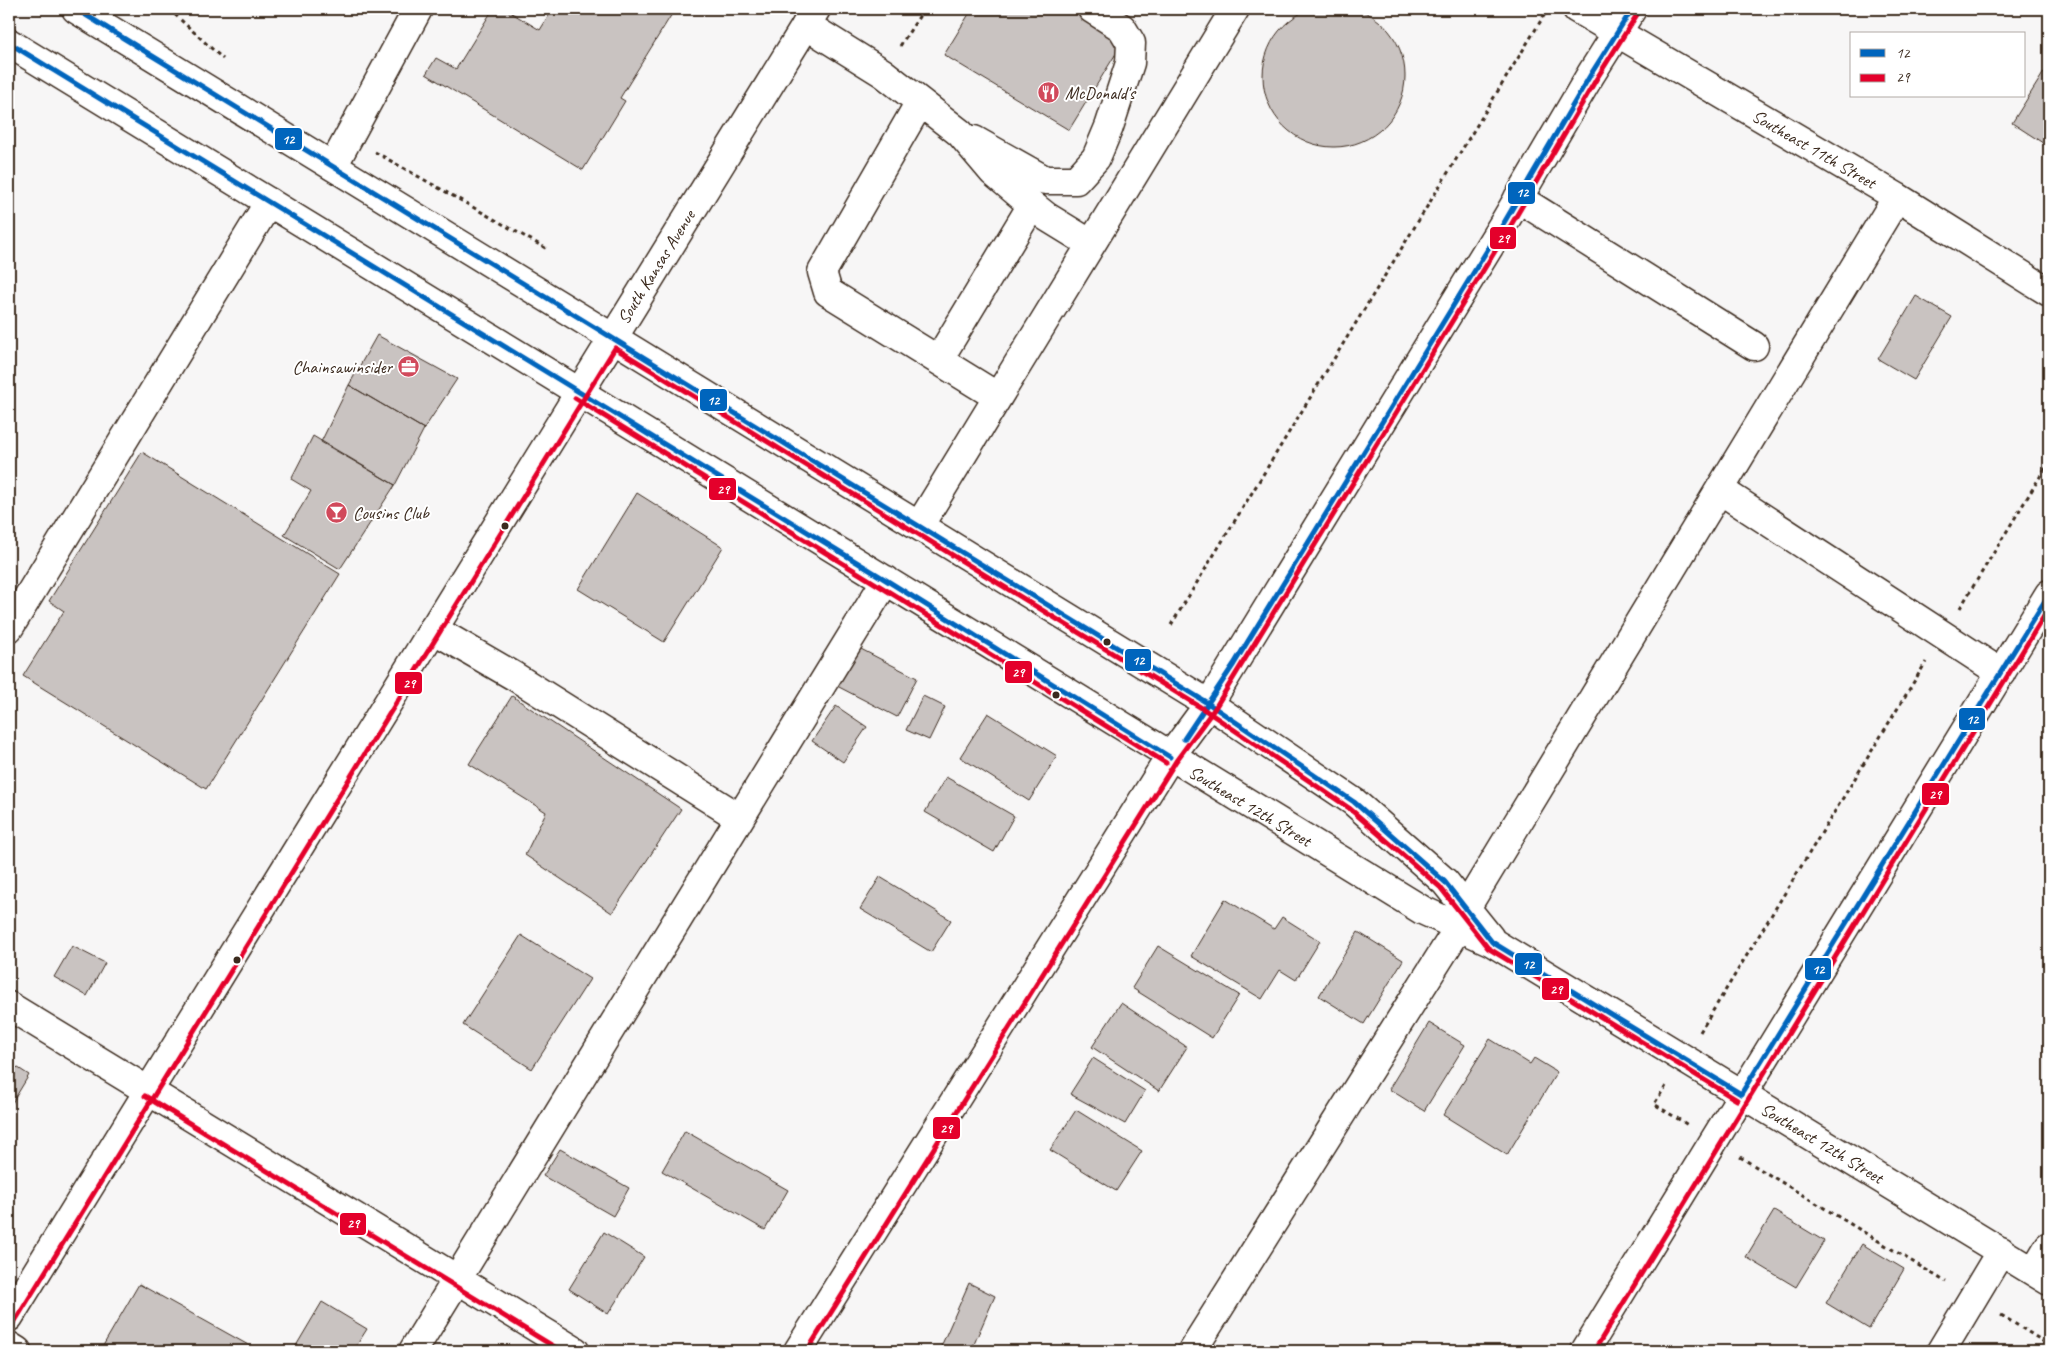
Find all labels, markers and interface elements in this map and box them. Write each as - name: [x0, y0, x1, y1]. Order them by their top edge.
- legend: [1850, 32, 2026, 98]
- text: 12: [1896, 44, 1911, 63]
- text: 29: [1896, 68, 1911, 87]
- restaurant icon: McDonald's: [1037, 81, 1061, 105]
- place label: McDonald's: [1065, 82, 1137, 104]
- street label: Southeast 11th Street: [1748, 105, 1882, 194]
- line badge: 12: [274, 127, 303, 151]
- text: 12: [282, 131, 296, 148]
- line badge: 12: [1507, 181, 1536, 205]
- text: 12: [1516, 184, 1530, 201]
- street label: South Kansas Avenue: [612, 205, 700, 328]
- line badge: 29: [1489, 226, 1517, 250]
- text: 29: [1497, 230, 1511, 247]
- office icon: Chainsawinsider: [396, 355, 420, 379]
- place label: Chainsawinsider: [292, 356, 394, 378]
- line badge: 12: [699, 388, 728, 412]
- text: 12: [707, 392, 721, 409]
- line badge: 29: [708, 477, 737, 501]
- text: 29: [717, 481, 731, 498]
- bar icon: Cousins Club: [325, 501, 349, 525]
- place label: Cousins Club: [353, 502, 430, 524]
- unlabelled marker: [500, 521, 510, 531]
- unlabelled marker: [1102, 637, 1112, 647]
- line badge: 12: [1124, 648, 1152, 672]
- text: 12: [1132, 652, 1146, 669]
- line badge: 29: [1004, 660, 1033, 684]
- text: 29: [1012, 664, 1026, 681]
- line badge: 29: [394, 671, 423, 695]
- text: 29: [403, 675, 417, 692]
- unlabelled marker: [1051, 690, 1061, 700]
- line badge: 12: [1958, 707, 1986, 731]
- text: 12: [1966, 711, 1980, 728]
- street label: Southeast 12th Street: [1185, 761, 1317, 852]
- line badge: 29: [1921, 782, 1950, 806]
- text: 29: [1929, 786, 1943, 803]
- line badge: 12: [1514, 952, 1543, 976]
- unlabelled marker: [232, 955, 242, 965]
- text: 12: [1522, 956, 1536, 973]
- line badge: 12: [1804, 957, 1832, 981]
- text: 12: [1812, 961, 1826, 978]
- line badge: 29: [1541, 977, 1570, 1001]
- text: 29: [1550, 981, 1564, 998]
- street label: Southeast 12th Street: [1757, 1098, 1889, 1189]
- line badge: 29: [932, 1116, 961, 1140]
- text: 29: [940, 1120, 954, 1137]
- line badge: 29: [339, 1212, 367, 1236]
- text: 29: [347, 1215, 361, 1232]

